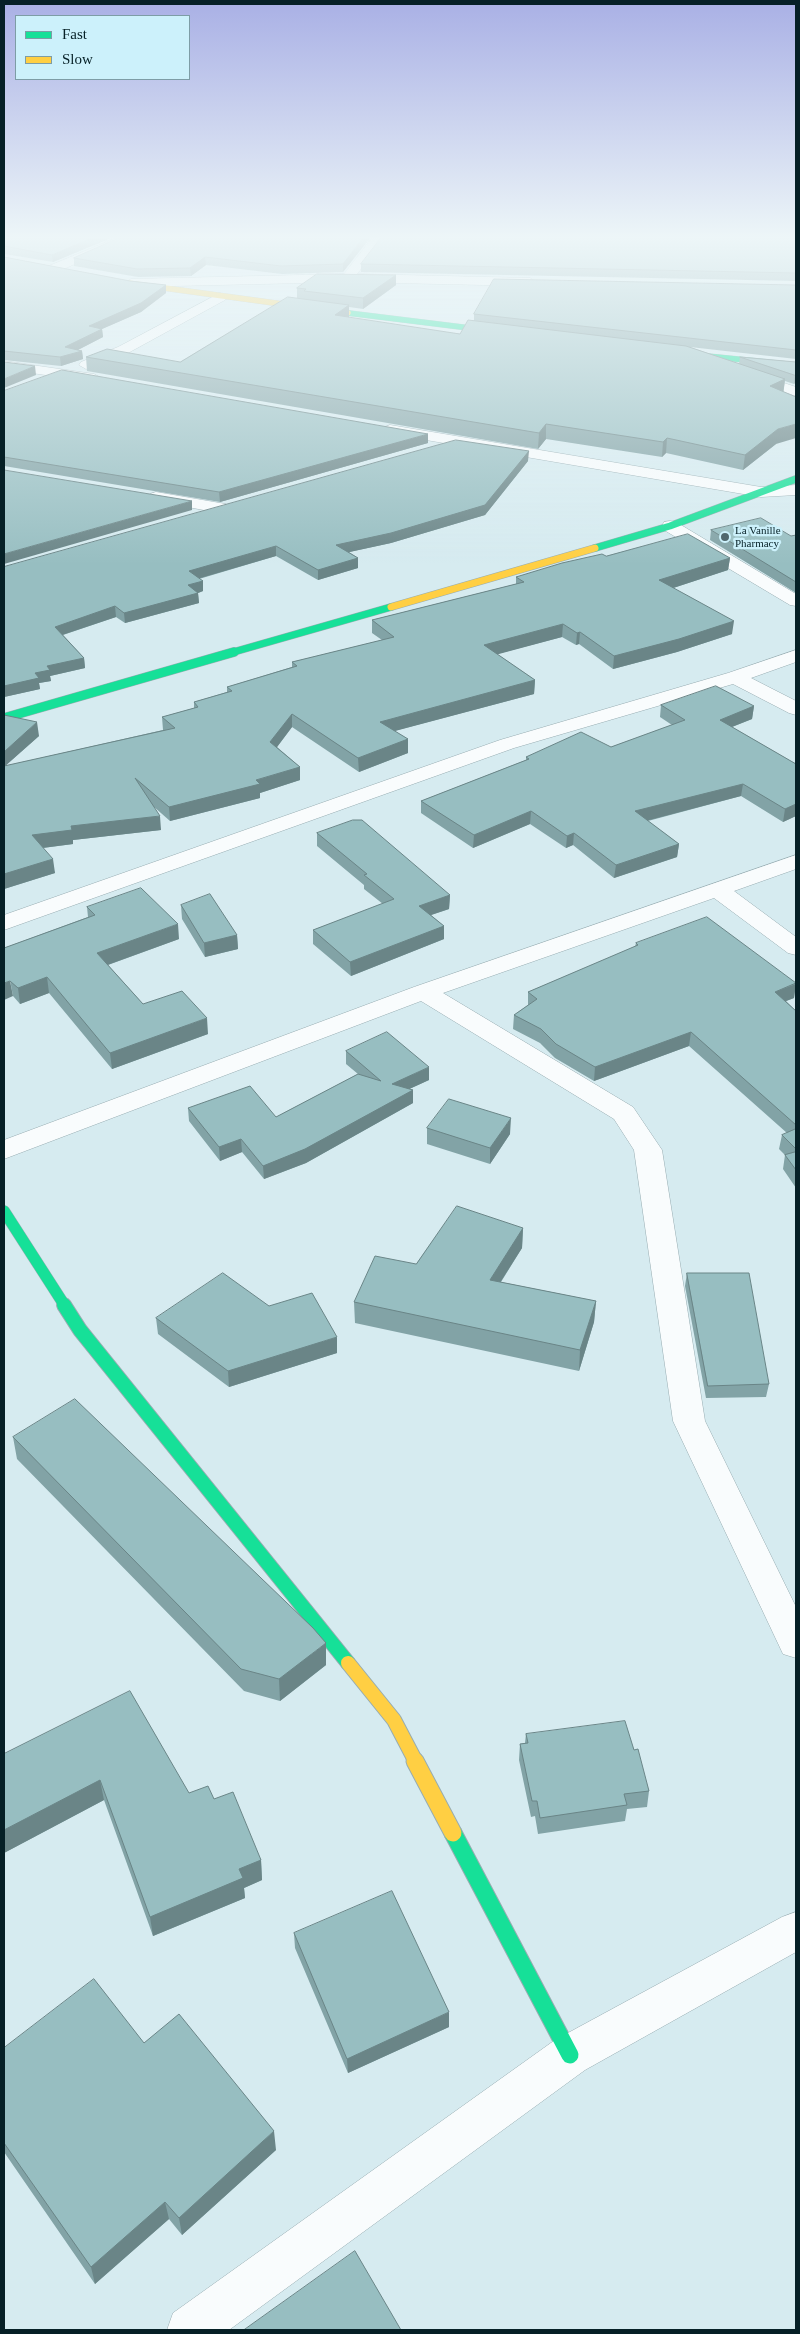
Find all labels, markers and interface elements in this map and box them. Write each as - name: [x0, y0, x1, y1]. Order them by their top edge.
- legend: [15, 15, 190, 80]
- text: Fast: [62, 26, 87, 42]
- text: Slow: [62, 51, 93, 67]
- place label: La Vanille Pharmacy: [735, 524, 781, 550]
- marker: La Vanille Pharmacy: [719, 531, 731, 543]

